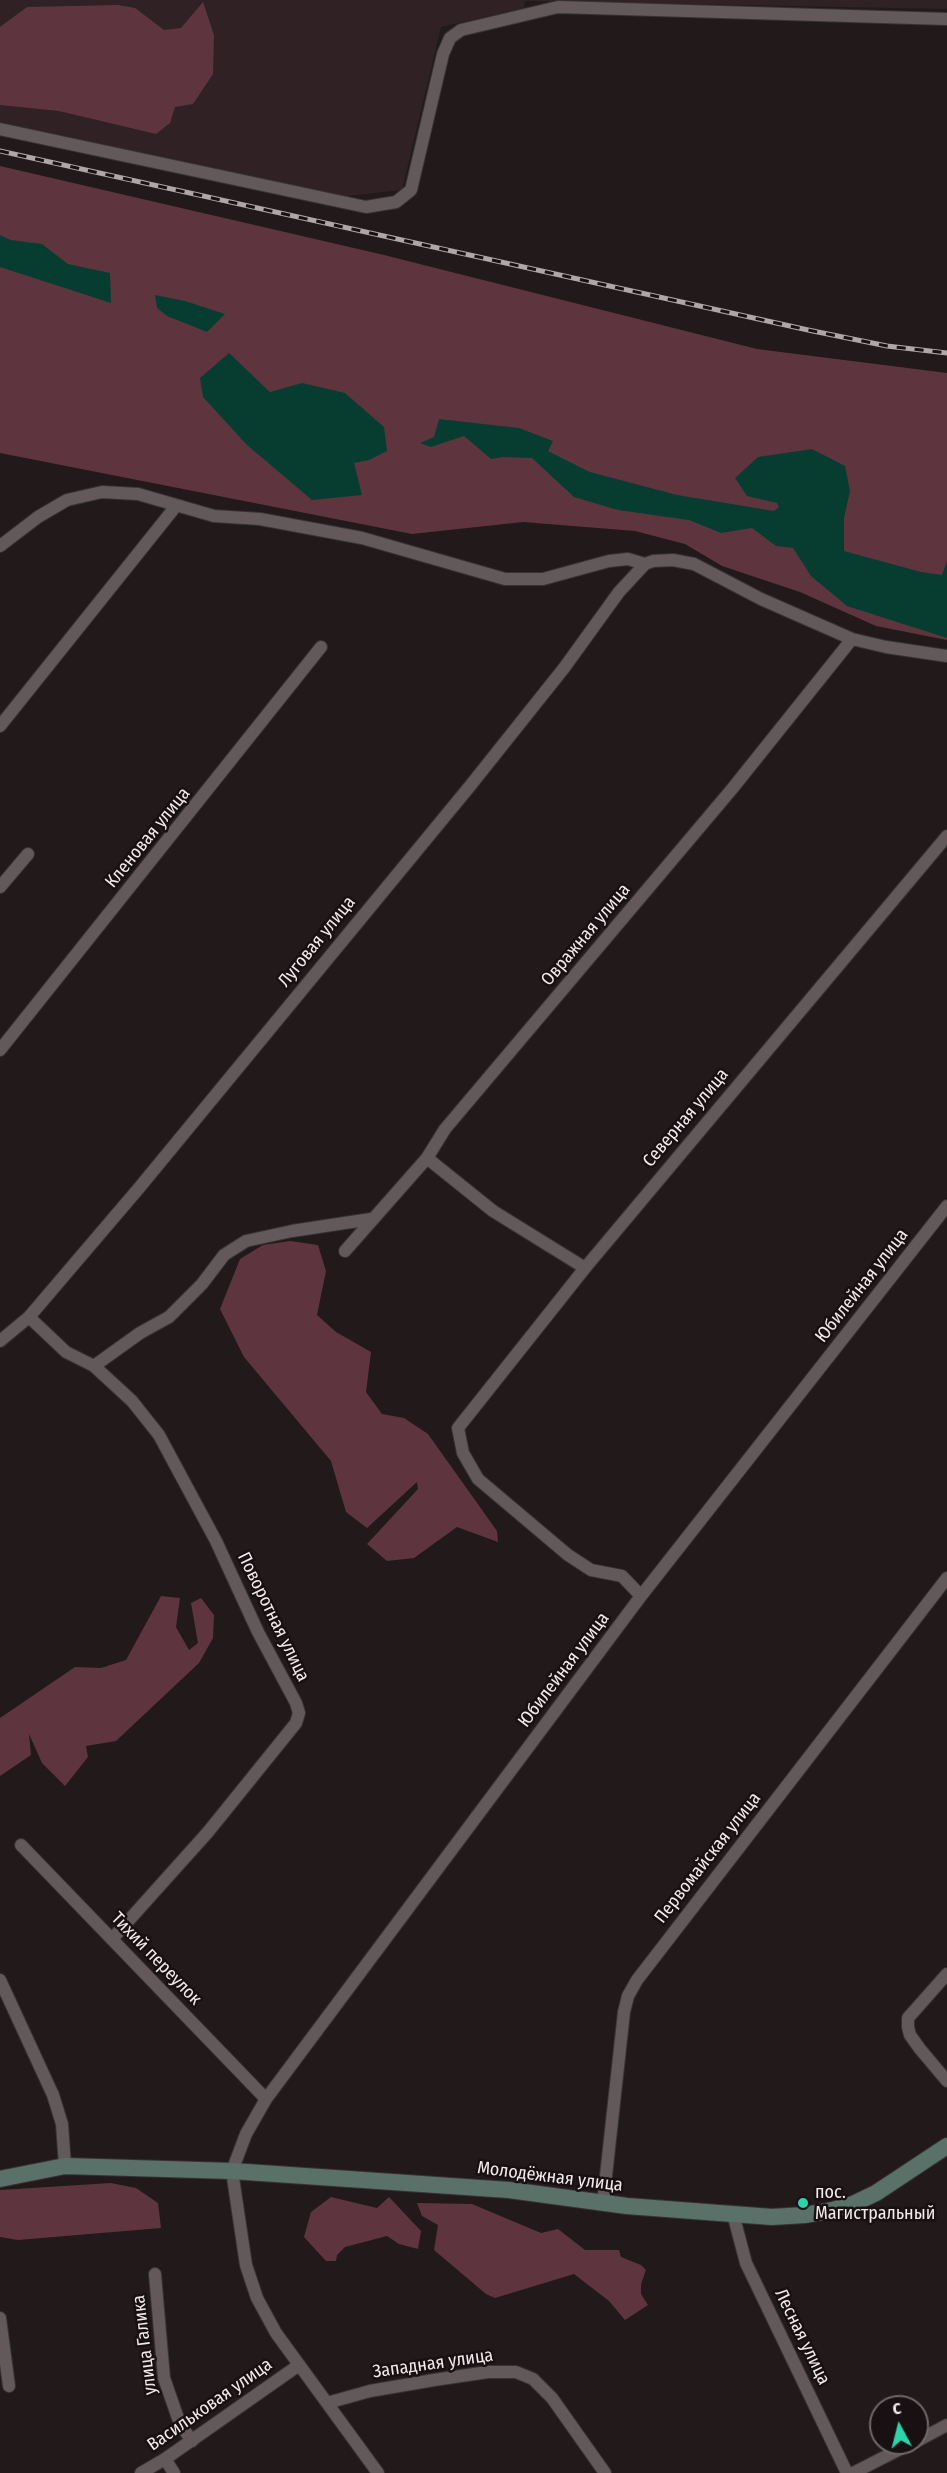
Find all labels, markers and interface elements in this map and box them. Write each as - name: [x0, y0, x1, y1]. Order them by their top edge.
- street label: Кленовая улица: [101, 784, 195, 892]
- street label: Овражная улица: [537, 880, 635, 990]
- street label: Луговая улица: [274, 892, 360, 992]
- street label: Северная улица: [639, 1064, 733, 1172]
- street label: Юбилейная улица: [811, 1225, 913, 1347]
- street label: Поворотная улица: [232, 1549, 314, 1685]
- street label: Юбилейная улица: [514, 1608, 614, 1732]
- street label: Первомайская улица: [650, 1788, 766, 1928]
- street label: Тихий переулок: [106, 1908, 206, 2010]
- street label: Молодёжная улица: [476, 2157, 624, 2197]
- place label: пос. Магистральный: [815, 2182, 935, 2224]
- marker: пос. Магистральный: [796, 2196, 810, 2210]
- street label: Лесная улица: [770, 2286, 834, 2388]
- street label: улица Галика: [128, 2294, 162, 2396]
- street label: Западная улица: [371, 2345, 495, 2383]
- street label: Васильковая улица: [143, 2354, 277, 2456]
- north arrow: [869, 2395, 929, 2455]
- text: С: [892, 2399, 902, 2419]

